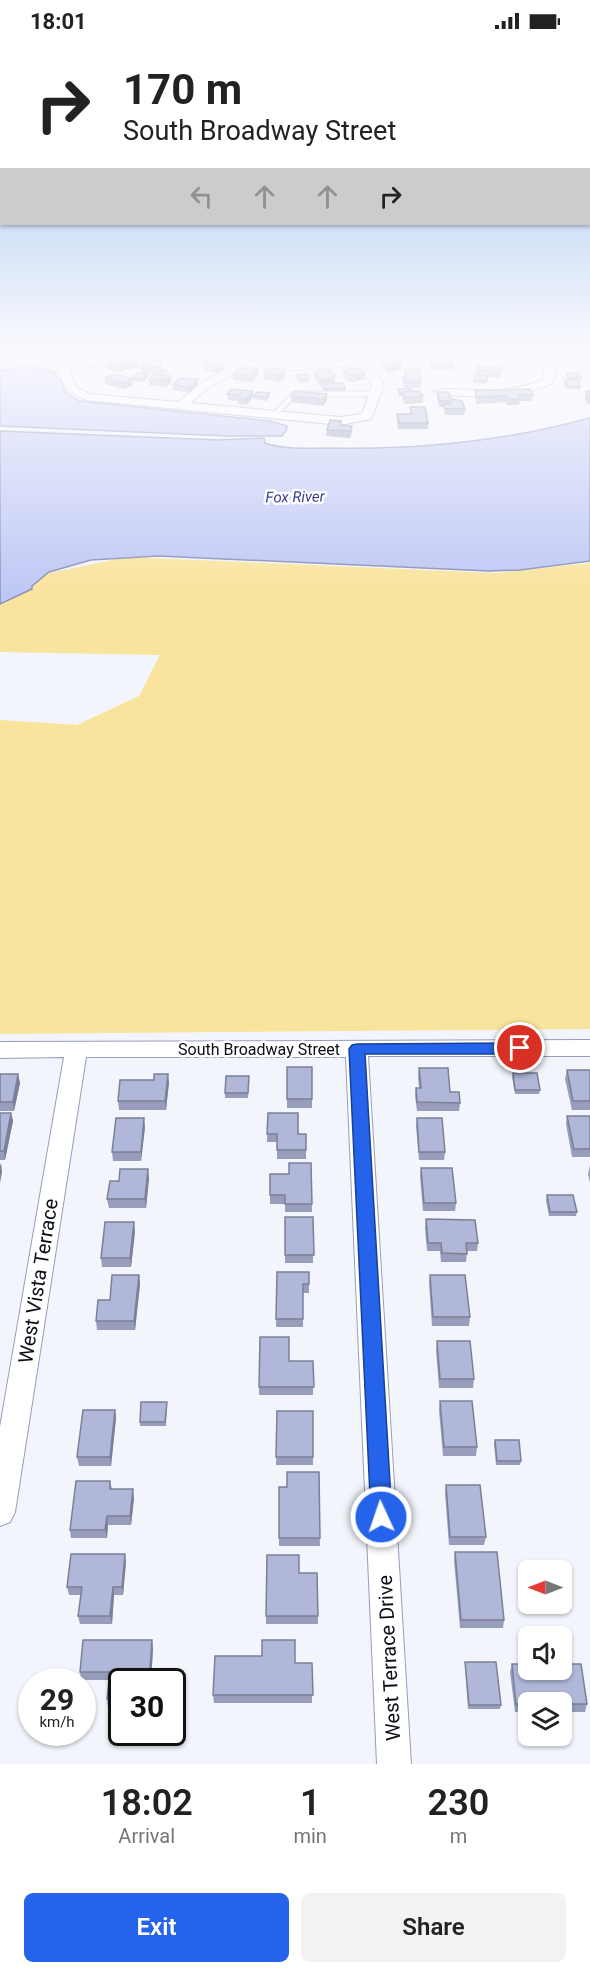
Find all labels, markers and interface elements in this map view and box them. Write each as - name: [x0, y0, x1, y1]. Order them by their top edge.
- text: 18:01: [30, 9, 87, 34]
- text: 170 m: [123, 65, 242, 114]
- icon: right: [24, 66, 102, 144]
- text: South Broadway Street: [123, 115, 396, 147]
- icon: left: [185, 180, 218, 213]
- icon: ahead: [248, 180, 281, 213]
- icon: ahead: [311, 180, 344, 213]
- icon: right: [374, 180, 407, 213]
- water label: Fox River: [265, 487, 326, 507]
- pin: [494, 1022, 545, 1073]
- icon: arrive: [503, 1031, 536, 1064]
- street label: South Broadway Street: [178, 1040, 340, 1059]
- street label: West Vista Terrace: [13, 1197, 63, 1365]
- position arrow: [349, 1485, 413, 1549]
- north arrow: [518, 1560, 572, 1614]
- map controls: [518, 1560, 572, 1746]
- street label: West Terrace Drive: [373, 1574, 405, 1742]
- button: sound: [518, 1626, 572, 1680]
- speed limit sign: 30: [108, 1668, 186, 1746]
- text: 29: [40, 1682, 74, 1717]
- button: layers: [518, 1692, 572, 1746]
- text: km/h: [39, 1713, 75, 1731]
- text: 18:02: [101, 1782, 193, 1824]
- text: 1: [300, 1782, 320, 1824]
- text: 230: [428, 1782, 489, 1824]
- text: Arrival: [118, 1824, 175, 1848]
- text: min: [293, 1824, 327, 1848]
- text: m: [450, 1824, 467, 1848]
- button: Exit: [24, 1893, 289, 1962]
- button: Share: [301, 1893, 566, 1962]

